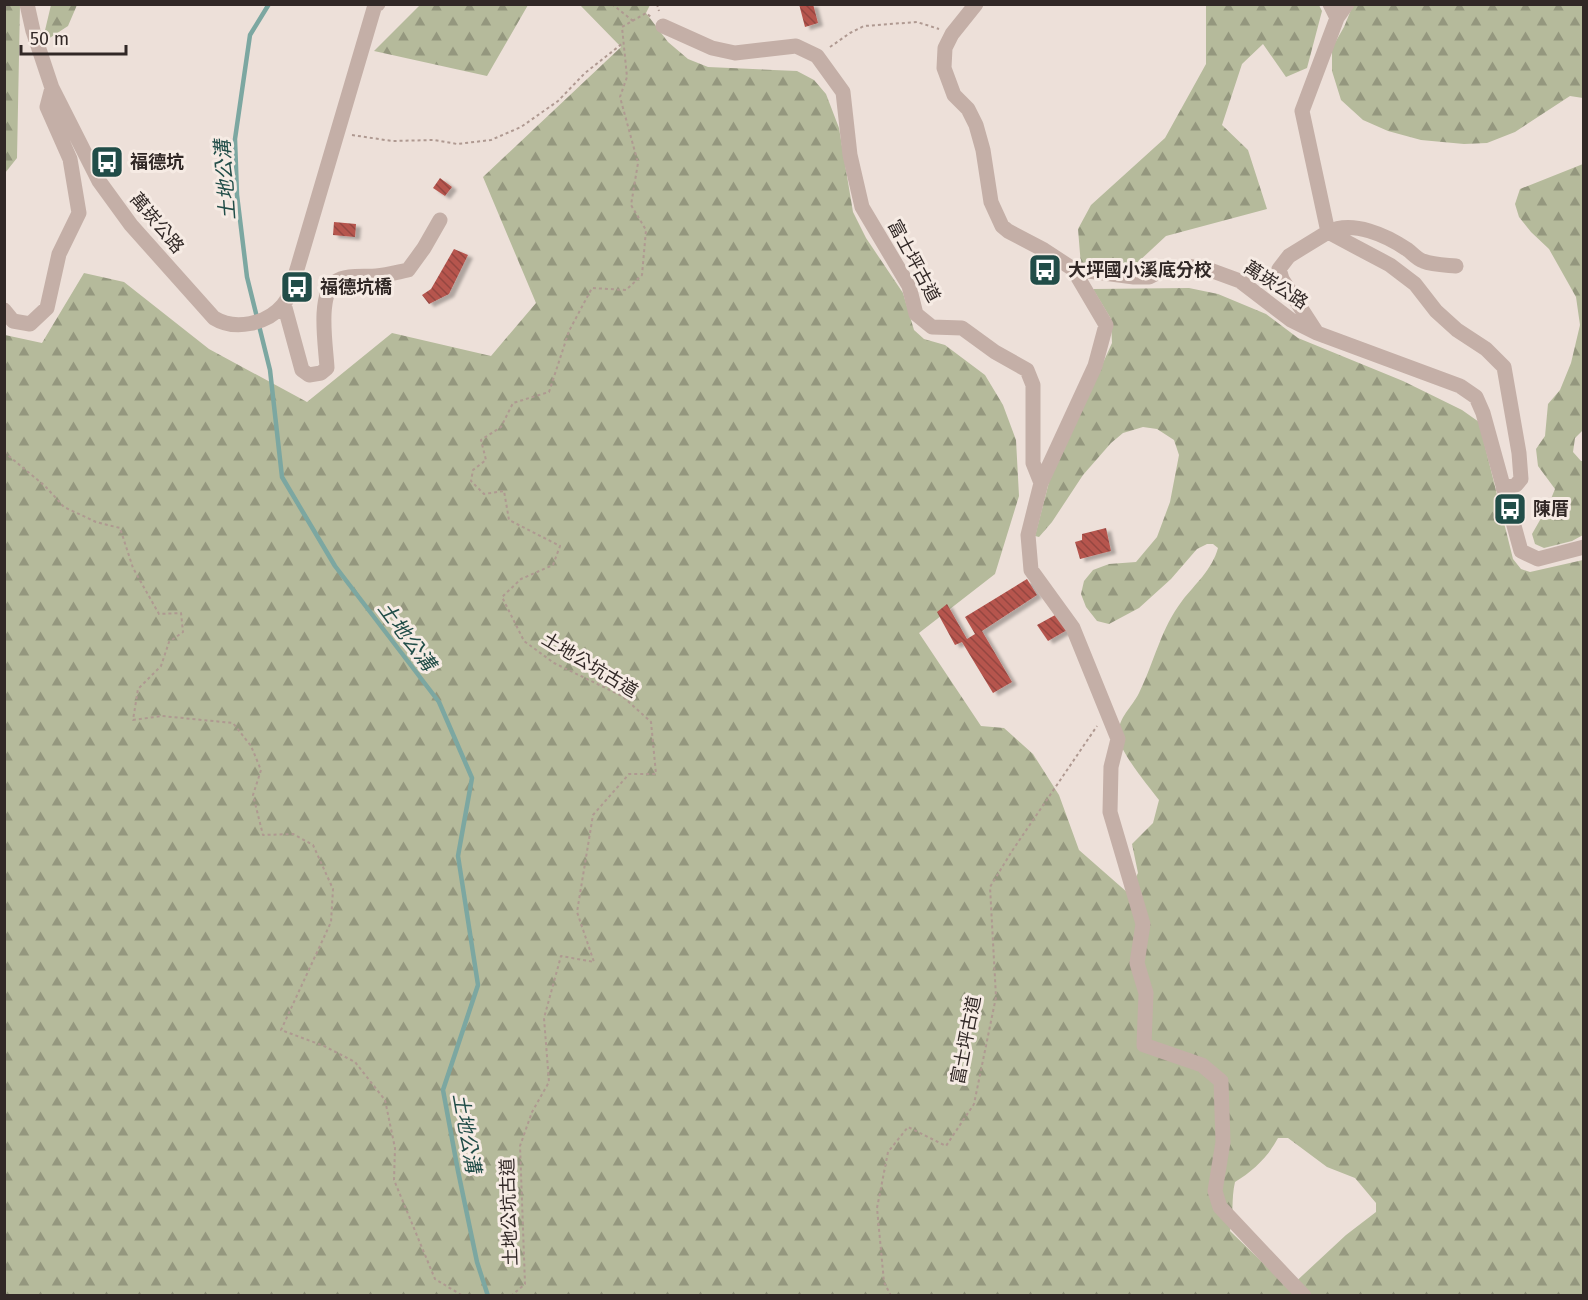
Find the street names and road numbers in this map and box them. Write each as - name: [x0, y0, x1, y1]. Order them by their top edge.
- street label: 萬崁公路: [125, 188, 189, 258]
- street label: 富士坪古道: [883, 216, 945, 306]
- street label: 萬崁公路: [1240, 256, 1312, 314]
- street label: 土地公坑古道: [538, 628, 642, 702]
- street label: 富士坪古道: [947, 994, 985, 1086]
- street label: 土地公坑古道: [496, 1158, 522, 1266]

